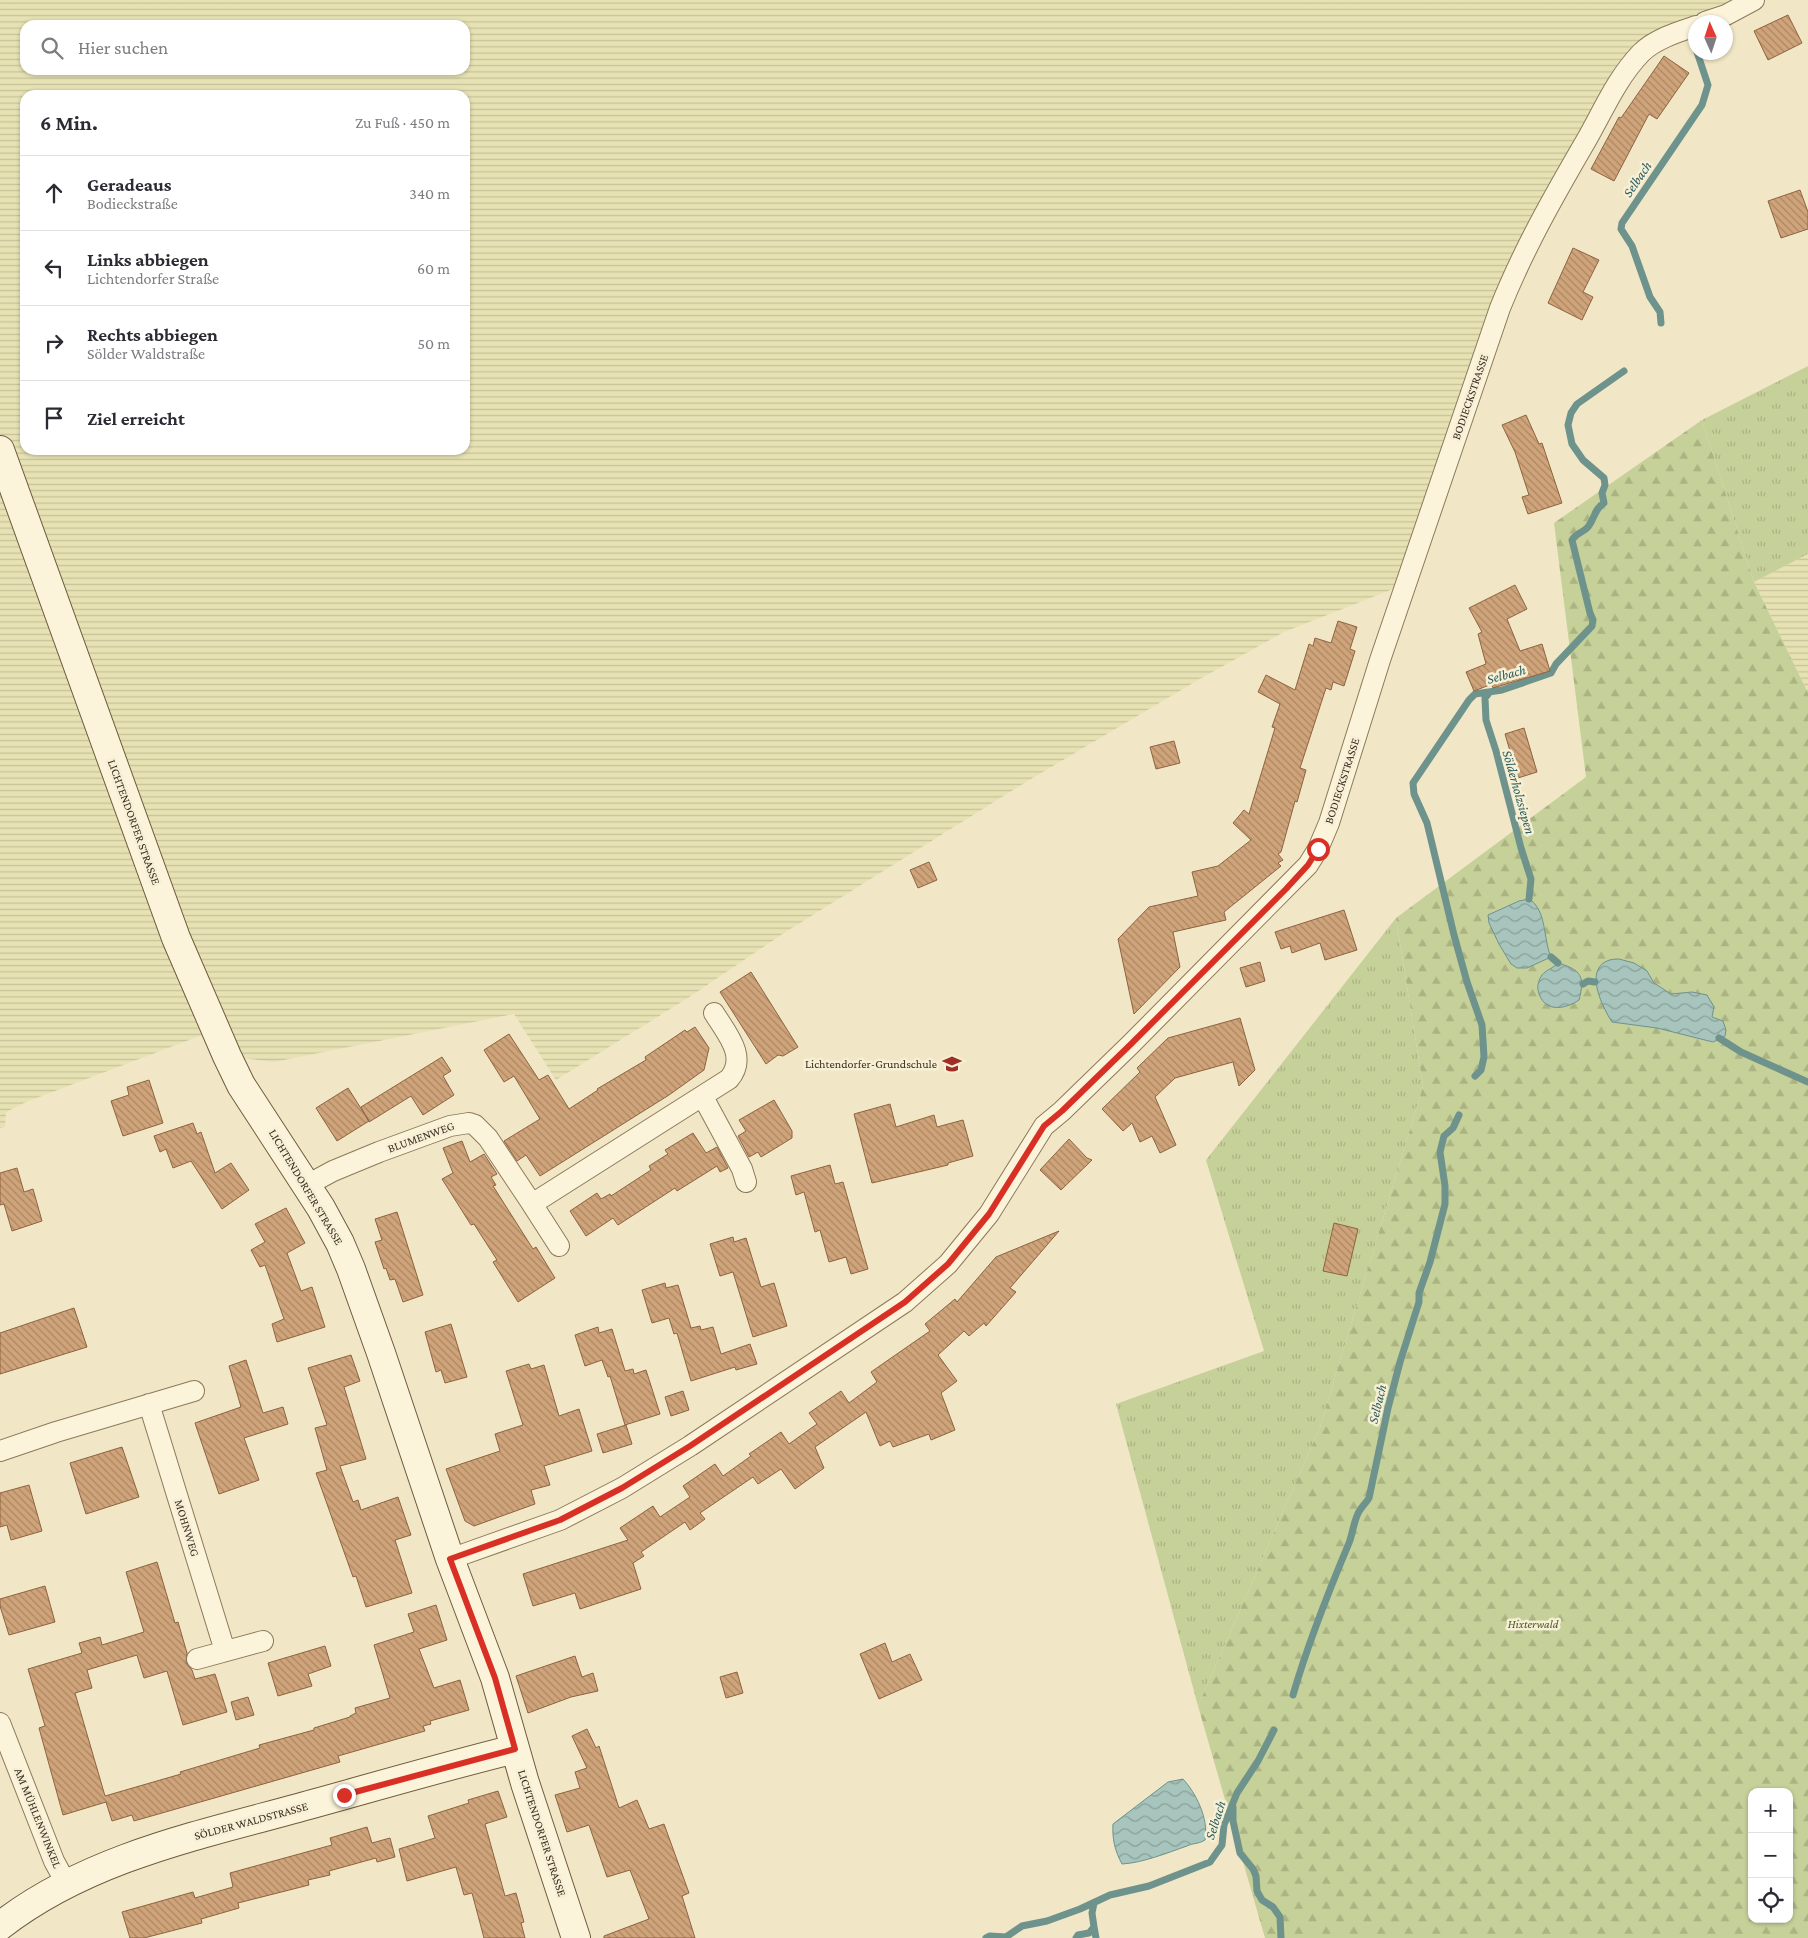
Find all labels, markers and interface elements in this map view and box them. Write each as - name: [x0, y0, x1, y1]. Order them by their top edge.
- north arrow: [1688, 15, 1733, 60]
- search box: [20, 20, 470, 75]
- icon: search: [38, 34, 66, 62]
- text: Hier suchen: [78, 37, 168, 58]
- text: 6 Min.: [40, 111, 98, 135]
- text: Zu Fuß · 450 m: [355, 114, 450, 131]
- water label: Selbach: [1619, 158, 1655, 200]
- text: Geradeaus: [87, 174, 172, 195]
- icon: ahead: [40, 179, 68, 207]
- text: 340 m: [409, 185, 450, 202]
- text: Bodieckstraße: [87, 195, 178, 212]
- text: Links abbiegen: [87, 249, 209, 270]
- icon: left: [40, 254, 68, 282]
- text: 60 m: [417, 260, 450, 277]
- text: Lichtendorfer Straße: [87, 270, 219, 287]
- text: Rechts abbiegen: [87, 324, 218, 345]
- icon: right: [40, 329, 68, 357]
- text: 50 m: [418, 335, 450, 352]
- text: Sölder Waldstraße: [87, 345, 205, 362]
- street label: BODIECKSTRASSE: [1449, 352, 1491, 442]
- icon: arrive: [40, 404, 68, 432]
- text: Ziel erreicht: [87, 408, 185, 429]
- water label: Selbach: [1485, 661, 1527, 687]
- street label: BODIECKSTRASSE: [1322, 736, 1363, 826]
- water label: Sölderholzsiepen: [1499, 748, 1539, 836]
- street label: LICHTENDORFER STRASSE: [105, 757, 163, 887]
- route start: [1307, 838, 1330, 861]
- school or university icon: Lichtendorfer-Grundschule: [941, 1053, 963, 1075]
- place label: Lichtendorfer-Grundschule: [805, 1057, 937, 1071]
- street label: BLUMENWEG: [386, 1118, 457, 1156]
- street label: LICHTENDORFER STRASSE: [266, 1127, 346, 1248]
- water label: Selbach: [1364, 1383, 1390, 1425]
- street label: MOHNWEG: [172, 1498, 202, 1559]
- park label: Hixterwald: [1508, 1617, 1559, 1631]
- street label: AM MÜHLENWINKEL: [11, 1766, 65, 1870]
- street label: LICHTENDORFER STRASSE: [515, 1768, 569, 1899]
- route end: [333, 1784, 356, 1807]
- map controls: [1748, 1788, 1793, 1923]
- button: +: [1748, 1788, 1793, 1833]
- water label: Selbach: [1201, 1798, 1229, 1841]
- street label: SÖLDER WALDSTRASSE: [193, 1799, 310, 1843]
- button: −: [1748, 1833, 1793, 1878]
- button: locate: [1748, 1878, 1793, 1923]

